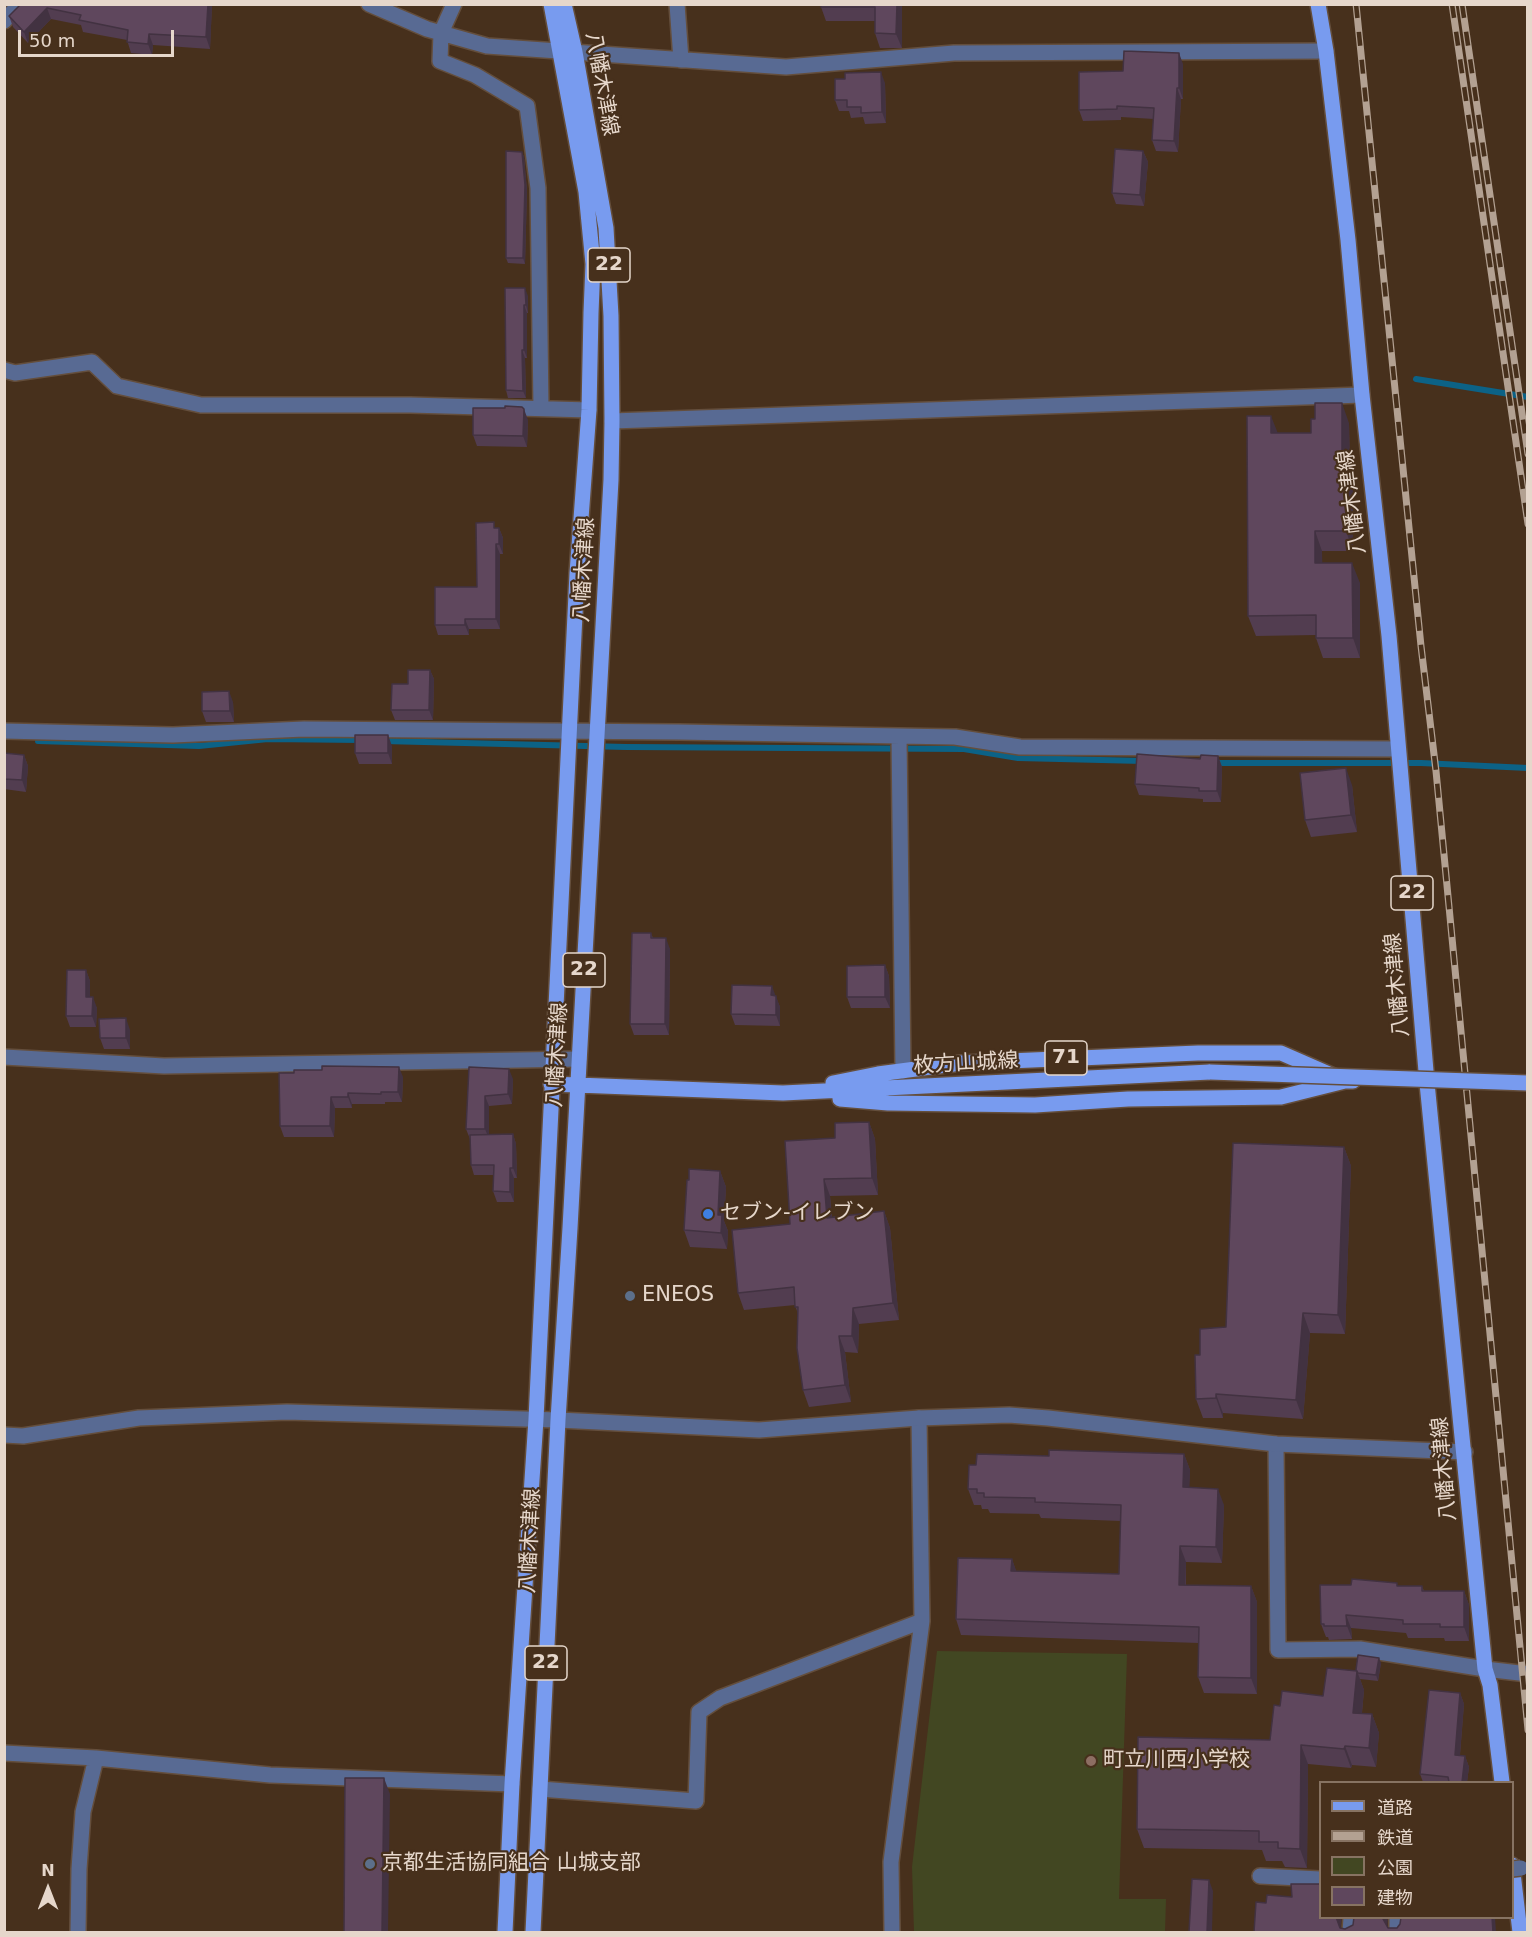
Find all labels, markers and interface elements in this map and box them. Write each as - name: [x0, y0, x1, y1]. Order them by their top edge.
- scale bar: [21, 18, 177, 56]
- text: 50 m: [29, 30, 75, 51]
- street label: 八幡木津線: [579, 30, 623, 138]
- road number: 22: [588, 248, 630, 282]
- street label: 八幡木津線: [1334, 448, 1372, 556]
- street label: 八幡木津線: [570, 517, 600, 623]
- road number: 22: [1391, 876, 1433, 910]
- street label: 八幡木津線: [1381, 932, 1415, 1038]
- road number: 22: [563, 953, 605, 987]
- street label: 八幡木津線: [543, 1002, 573, 1108]
- road number: 71: [1045, 1041, 1087, 1075]
- street label: 枚方山城線: [913, 1049, 1019, 1079]
- place label: セブン-イレブン: [720, 1201, 875, 1227]
- marker: セブン-イレブン: [701, 1207, 715, 1221]
- place label: ENEOS: [642, 1283, 714, 1309]
- marker: ENEOS: [623, 1289, 637, 1303]
- street label: 八幡木津線: [1428, 1416, 1462, 1522]
- street label: 八幡木津線: [516, 1488, 546, 1594]
- road number: 22: [525, 1646, 567, 1680]
- place label: 町立川西小学校: [1103, 1748, 1250, 1774]
- marker: 町立川西小学校: [1084, 1754, 1098, 1768]
- legend: [1319, 1781, 1514, 1919]
- text: 道路: [1377, 1797, 1413, 1818]
- text: 鉄道: [1377, 1827, 1413, 1848]
- place label: 京都生活協同組合 山城支部: [382, 1851, 641, 1877]
- marker: 京都生活協同組合 山城支部: [363, 1857, 377, 1871]
- text: 公園: [1377, 1857, 1413, 1878]
- north arrow: [18, 1859, 78, 1919]
- text: N: [41, 1861, 55, 1880]
- text: 建物: [1377, 1887, 1413, 1908]

